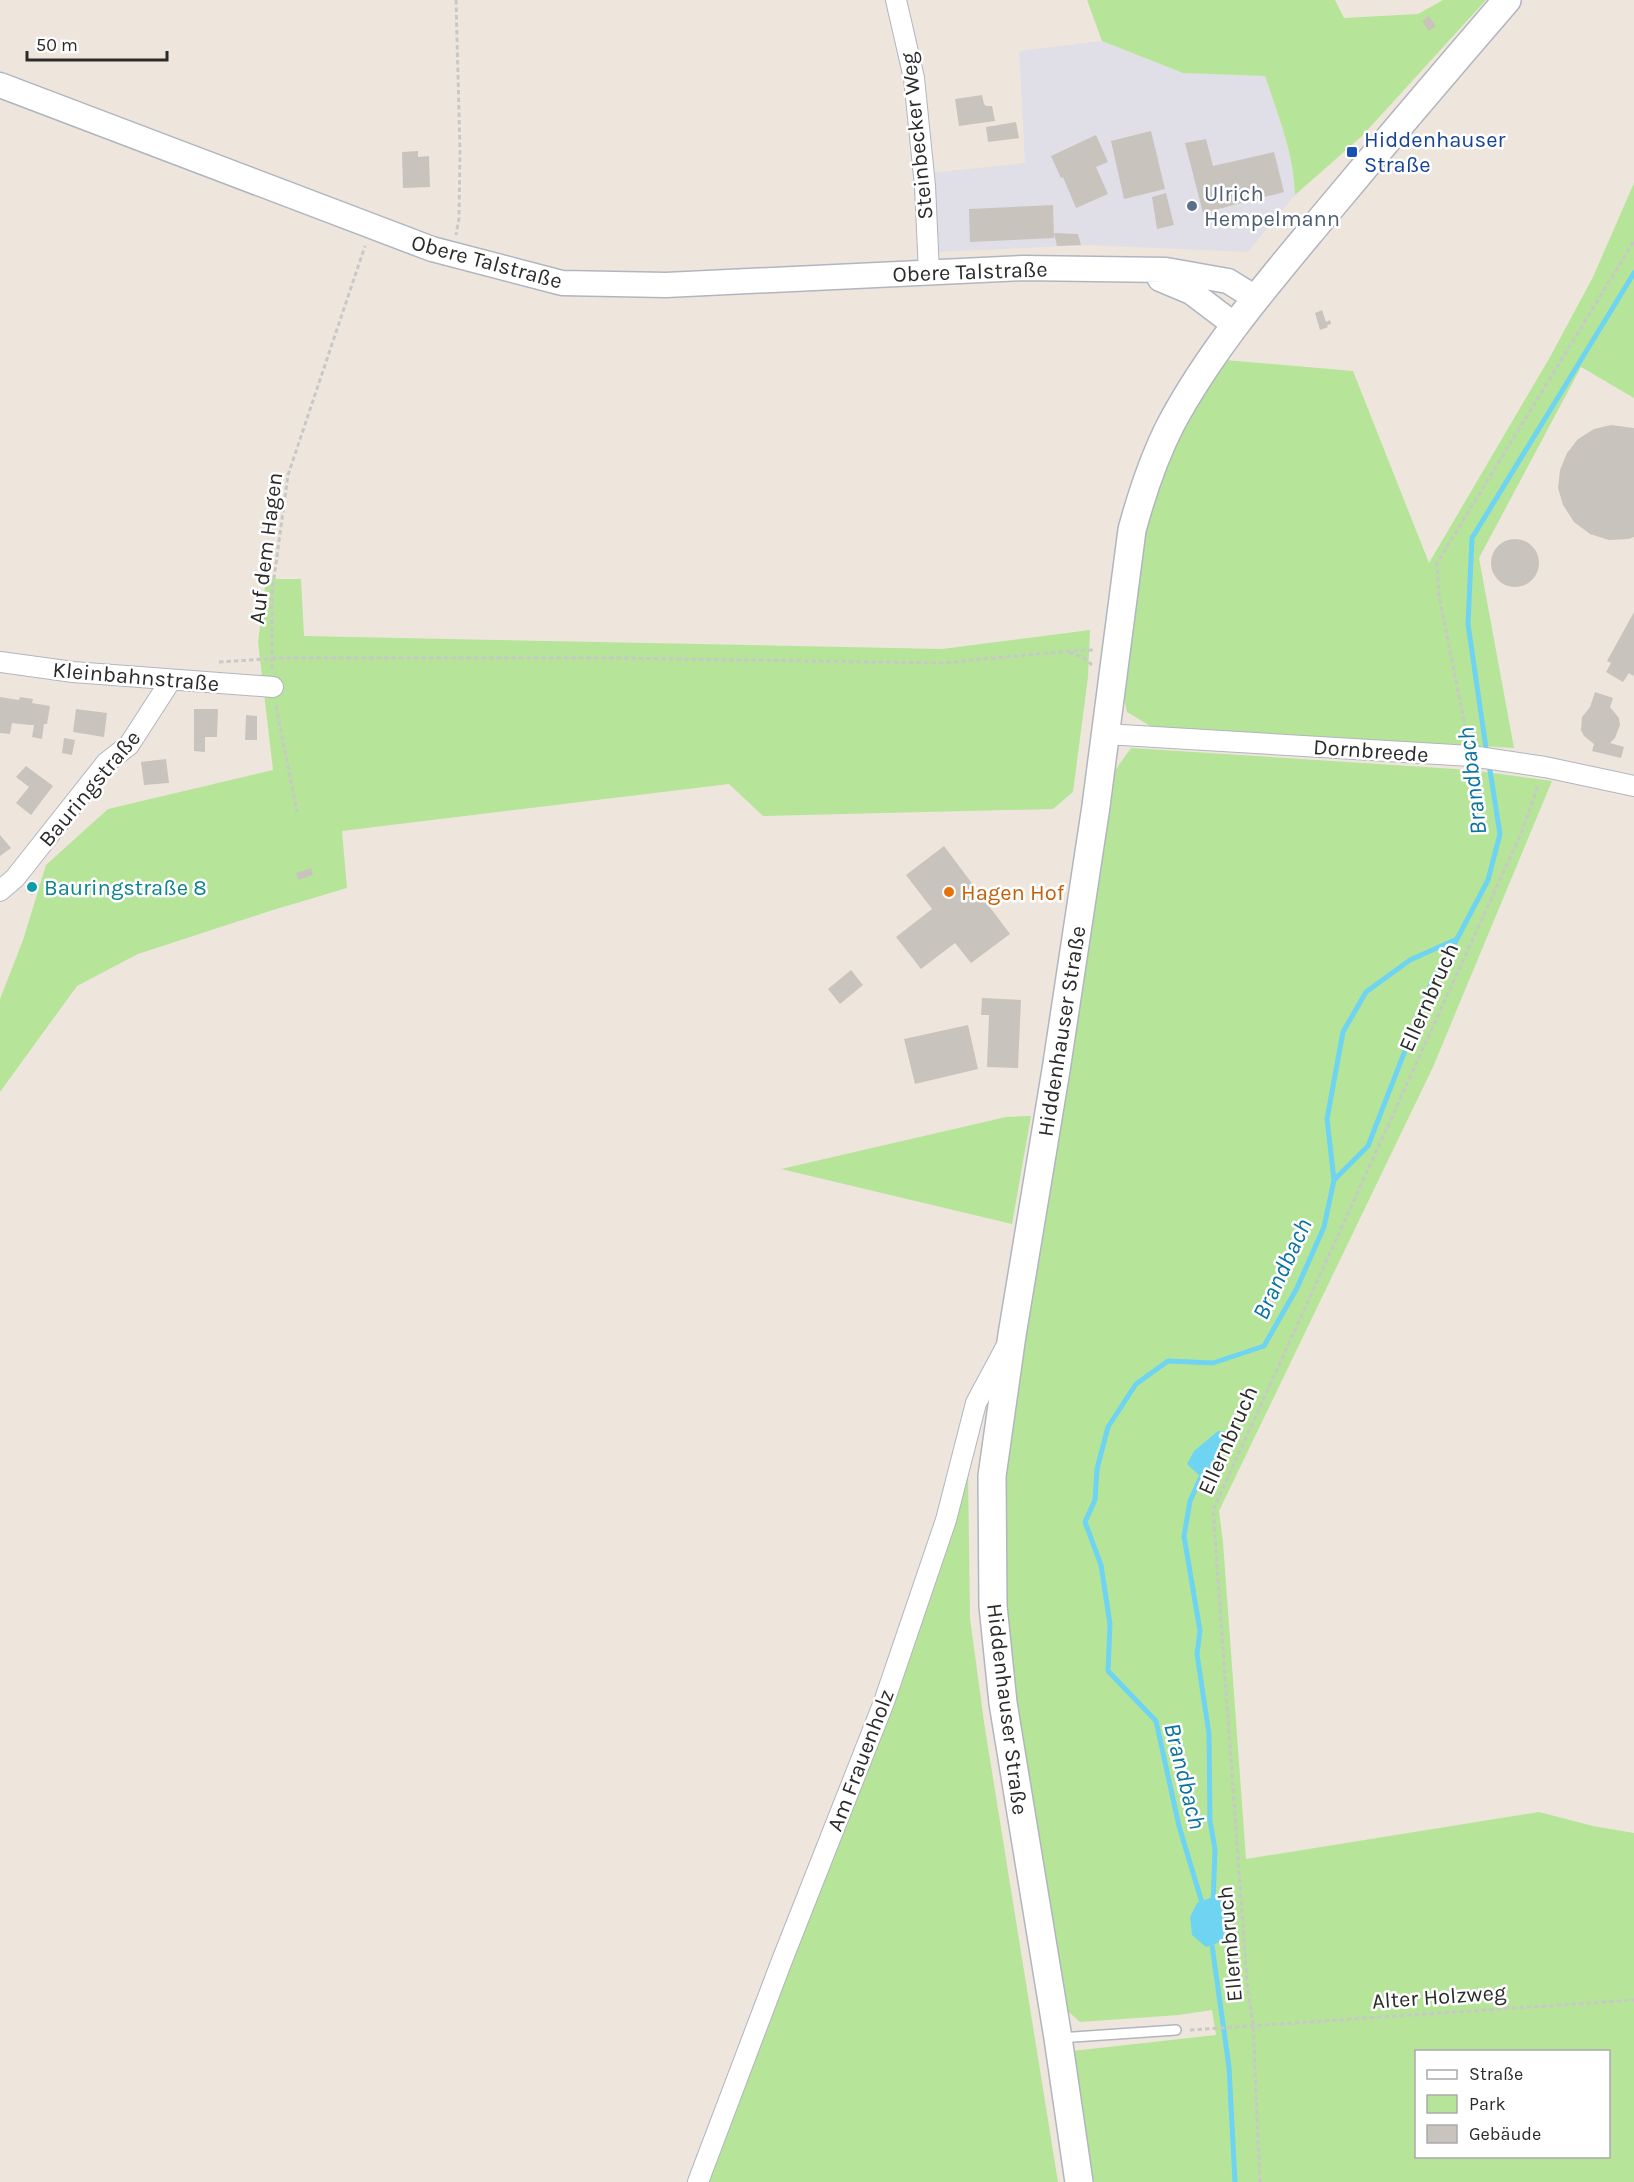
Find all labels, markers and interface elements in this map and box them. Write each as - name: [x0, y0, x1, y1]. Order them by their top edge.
- scale bar: [27, 24, 166, 62]
- text: 50 m: [36, 34, 78, 56]
- street label: Steinbecker Weg: [895, 50, 939, 221]
- place label: Hiddenhauser Straße: [1364, 127, 1505, 178]
- marker: Hiddenhauser Straße: [1345, 145, 1359, 159]
- place label: Ulrich Hempelmann: [1204, 181, 1340, 232]
- marker: Ulrich Hempelmann: [1185, 199, 1199, 213]
- street label: Obere Talstraße: [408, 229, 565, 295]
- street label: Obere Talstraße: [892, 256, 1048, 288]
- street label: Auf dem Hagen: [244, 471, 288, 625]
- street label: Kleinbahnstraße: [52, 657, 220, 697]
- street label: Bauringstraße: [34, 725, 146, 852]
- water label: Brandbach: [1451, 725, 1493, 837]
- street label: Dornbreede: [1312, 734, 1430, 768]
- place label: Bauringstraße 8: [44, 875, 207, 901]
- marker: Bauringstraße 8: [25, 880, 39, 894]
- place label: Hagen Hof: [961, 880, 1065, 906]
- marker: Hagen Hof: [942, 885, 956, 899]
- street label: Hiddenhauser Straße: [1032, 924, 1091, 1138]
- street label: Ellernbruch: [1393, 939, 1464, 1056]
- water label: Brandbach: [1246, 1214, 1318, 1324]
- street label: Ellernbruch: [1192, 1382, 1263, 1499]
- street label: Hiddenhauser Straße: [981, 1602, 1033, 1816]
- street label: Am Frauenholz: [822, 1686, 900, 1835]
- water label: Brandbach: [1158, 1720, 1212, 1832]
- street label: Ellernbruch: [1212, 1885, 1248, 2003]
- street label: Alter Holzweg: [1371, 1979, 1508, 2015]
- legend: [1415, 2050, 1610, 2158]
- text: Straße: [1469, 2063, 1523, 2085]
- text: Park: [1469, 2093, 1506, 2115]
- text: Gebäude: [1469, 2123, 1541, 2145]

